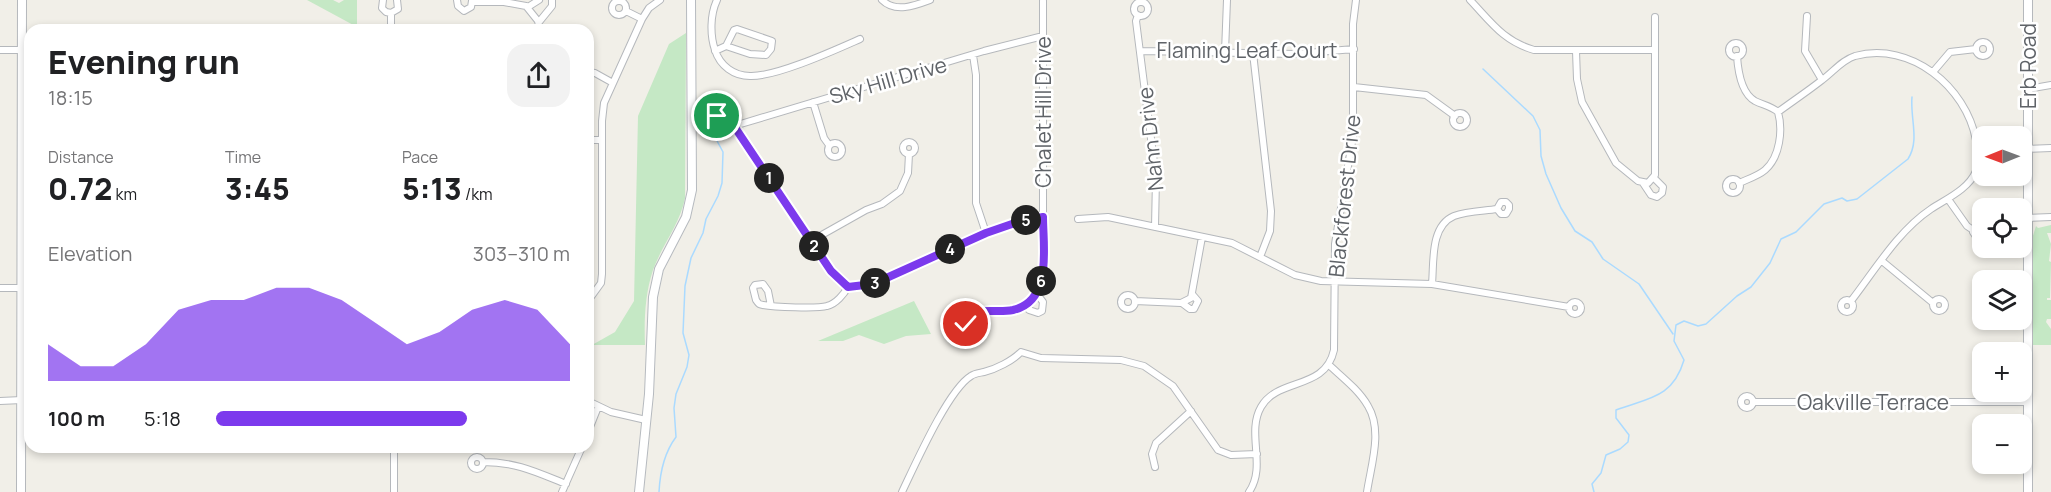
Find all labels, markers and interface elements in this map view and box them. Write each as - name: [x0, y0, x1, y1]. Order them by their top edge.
- street label: Erb Road: [2014, 23, 2042, 109]
- street label: Chalet Hill Drive: [1029, 36, 1057, 188]
- street label: Flaming Leaf Court: [1157, 36, 1337, 64]
- text: Evening run: [48, 39, 240, 84]
- button: share: [507, 44, 570, 107]
- street label: Sky Hill Drive: [826, 50, 950, 110]
- text: 18:15: [48, 84, 93, 111]
- street label: Nahn Drive: [1131, 86, 1169, 192]
- pin: [691, 90, 742, 141]
- icon: arrive: [700, 99, 733, 132]
- street label: Blackforest Drive: [1322, 113, 1366, 279]
- north arrow: [1972, 126, 2032, 186]
- map controls: [1972, 126, 2032, 474]
- text: Distance: [48, 146, 114, 168]
- text: Time: [225, 146, 261, 168]
- text: Pace: [402, 146, 438, 168]
- pin: 1: [754, 163, 784, 193]
- text: 1: [765, 167, 773, 189]
- text: 0.72: [48, 168, 112, 209]
- text: 3:45: [225, 168, 290, 209]
- text: 5:13: [402, 168, 462, 209]
- text: km: [112, 183, 137, 205]
- text: /km: [462, 183, 493, 205]
- button: locate: [1972, 198, 2032, 258]
- pin: 5: [1011, 205, 1041, 235]
- text: 5: [1021, 209, 1031, 231]
- pin: 2: [799, 231, 829, 261]
- pin: 4: [935, 234, 965, 264]
- text: 2: [809, 235, 819, 257]
- text: 4: [945, 238, 955, 260]
- text: Elevation: [48, 240, 132, 267]
- text: 303–310 m: [473, 240, 570, 267]
- pin: 6: [1026, 266, 1056, 296]
- pin: 3: [860, 268, 890, 298]
- text: 6: [1036, 270, 1046, 292]
- button: layers: [1972, 270, 2032, 330]
- text: 3: [870, 272, 880, 294]
- pin: [940, 298, 991, 349]
- icon: check: [949, 307, 982, 340]
- button: +: [1972, 342, 2032, 402]
- street label: Oakville Terrace: [1797, 388, 1949, 416]
- text: 100 m: [48, 405, 105, 432]
- text: 5:18: [144, 405, 181, 432]
- button: −: [1972, 414, 2032, 474]

